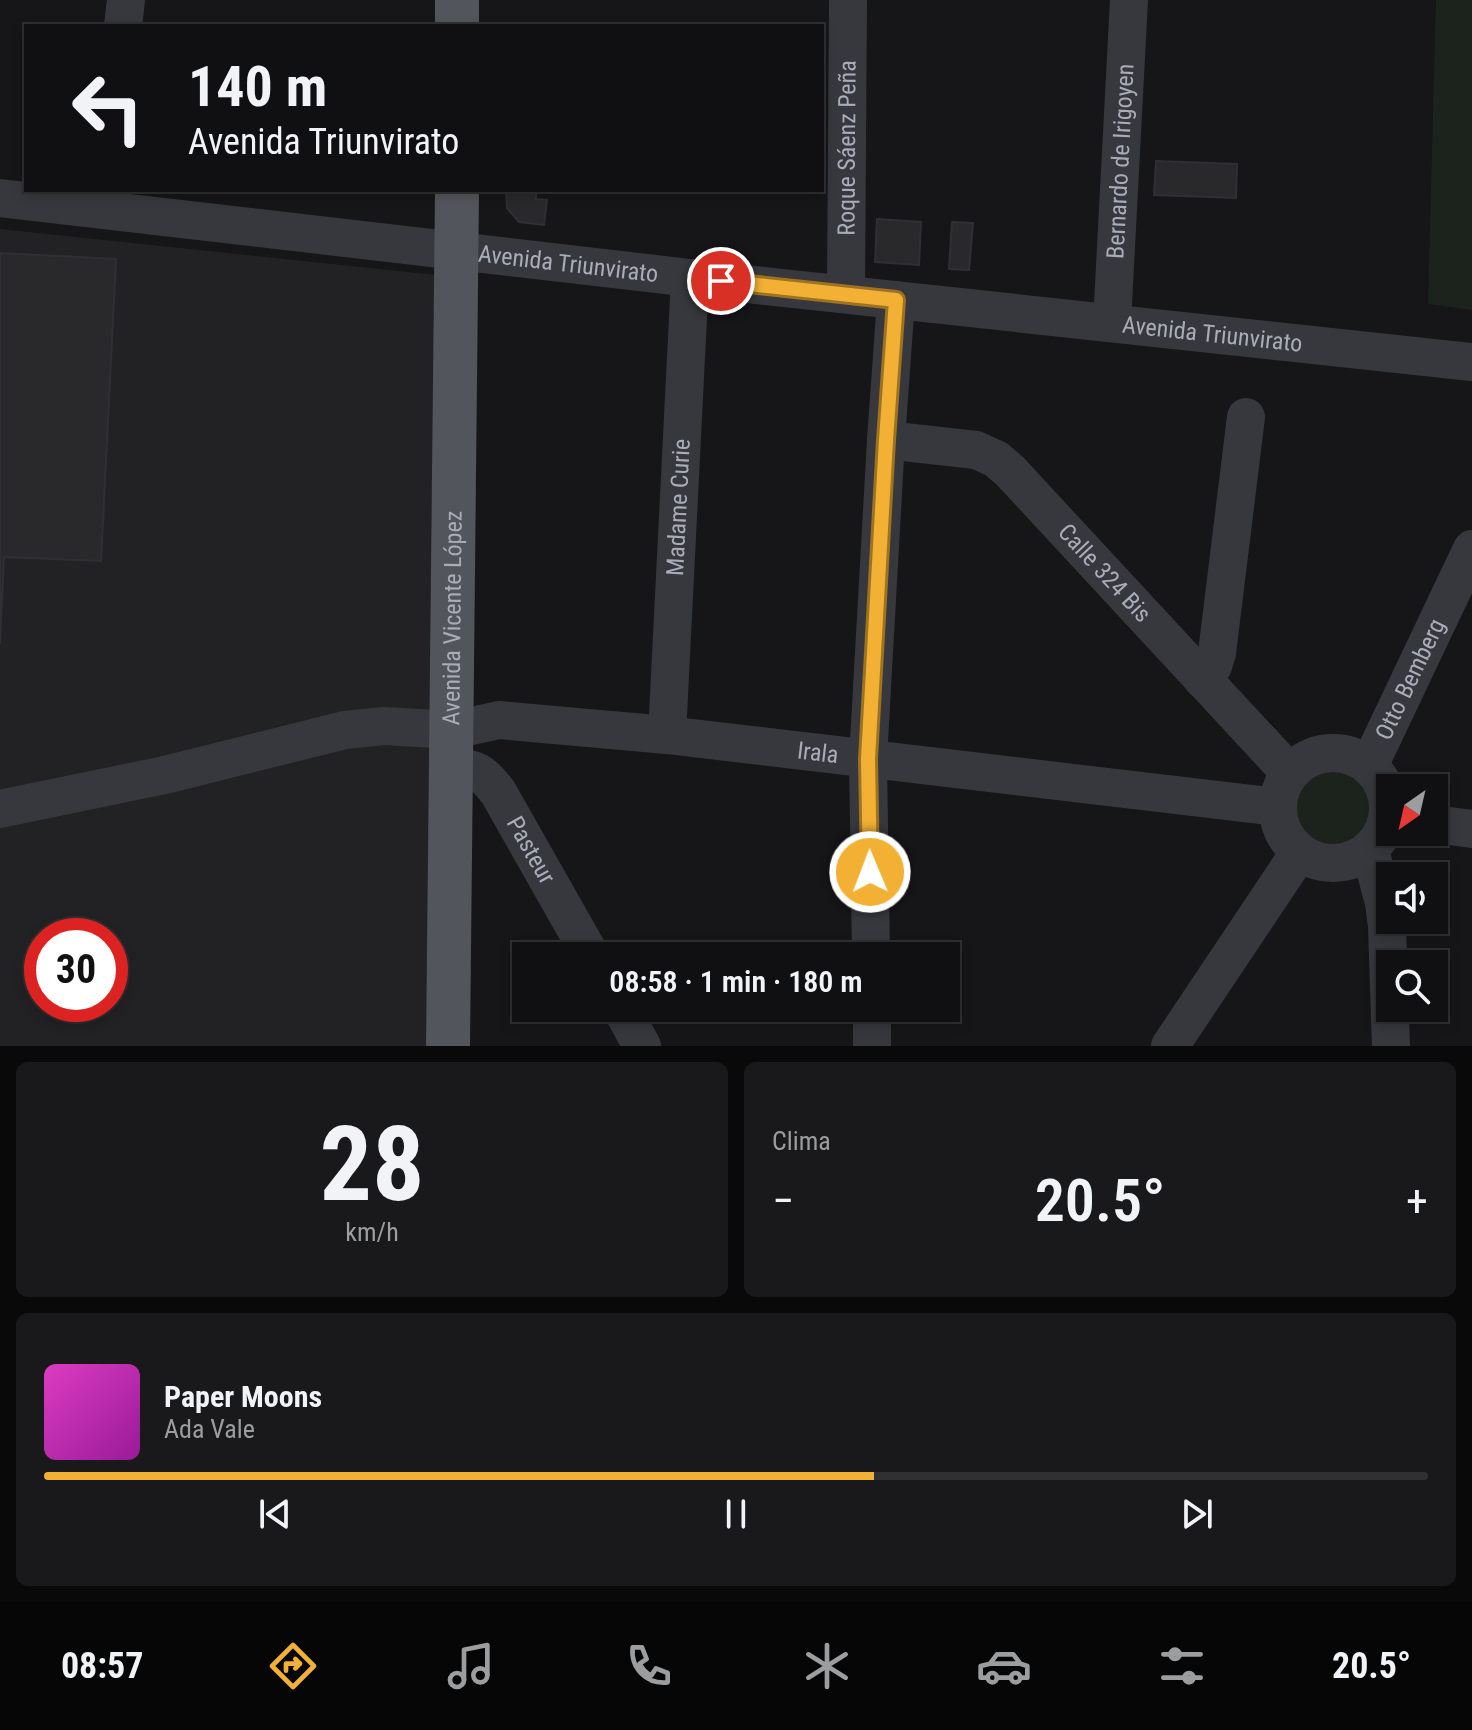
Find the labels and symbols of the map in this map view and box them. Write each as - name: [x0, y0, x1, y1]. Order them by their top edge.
- street label: Roque Sáenz Peña: [832, 60, 862, 236]
- street label: Bernardo de Irigoyen: [1101, 63, 1140, 259]
- street label: Avenida Triunvirato: [477, 240, 660, 288]
- pin: [687, 247, 755, 315]
- street label: Avenida Triunvirato: [1121, 311, 1304, 358]
- street label: Madame Curie: [661, 438, 696, 576]
- street label: Avenida Vicente López: [437, 511, 468, 725]
- street label: Calle 324 Bis: [1052, 518, 1157, 628]
- street label: Otto Bemberg: [1370, 614, 1451, 744]
- street label: Irala: [796, 736, 840, 769]
- north arrow: [1376, 774, 1448, 846]
- street label: Pasteur: [501, 812, 561, 889]
- position arrow: [828, 830, 912, 914]
- speed limit sign: 30: [24, 918, 128, 1022]

